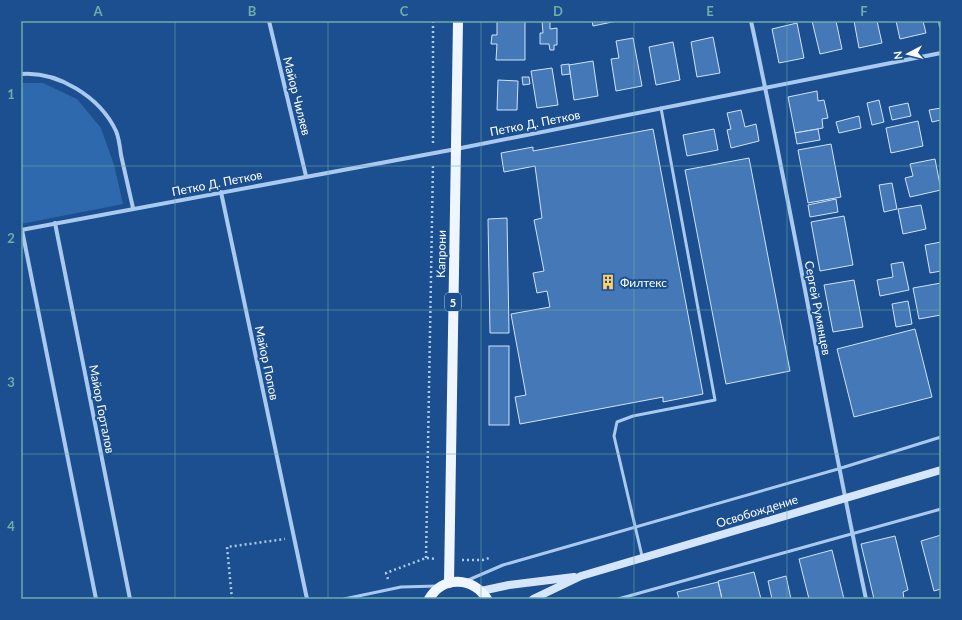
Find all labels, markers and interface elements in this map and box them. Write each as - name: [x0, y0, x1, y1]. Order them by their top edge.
- text: A: [92, 3, 103, 19]
- text: B: [248, 3, 257, 19]
- text: C: [400, 3, 409, 19]
- text: D: [553, 3, 563, 19]
- text: E: [706, 3, 714, 19]
- text: F: [860, 3, 868, 19]
- north arrow: [888, 34, 928, 74]
- text: N: [891, 50, 905, 60]
- street label: Майор Чиляев: [280, 55, 314, 137]
- text: 1: [7, 86, 15, 102]
- street label: Петко Д. Петков: [488, 107, 582, 139]
- street label: Петко Д. Петков: [170, 167, 264, 199]
- text: 2: [7, 230, 15, 246]
- street label: Капрони: [433, 230, 449, 278]
- street label: Сергей Румянцев: [801, 259, 835, 357]
- building icon: Филтекс: [599, 273, 617, 291]
- place label: Филтекс: [620, 275, 667, 290]
- road number: 5: [445, 293, 461, 311]
- street label: Майор Попов: [252, 325, 282, 401]
- street label: Майор Горталов: [86, 363, 118, 455]
- text: 3: [7, 374, 15, 390]
- street label: Освобождение: [714, 491, 800, 531]
- text: 4: [7, 518, 15, 534]

